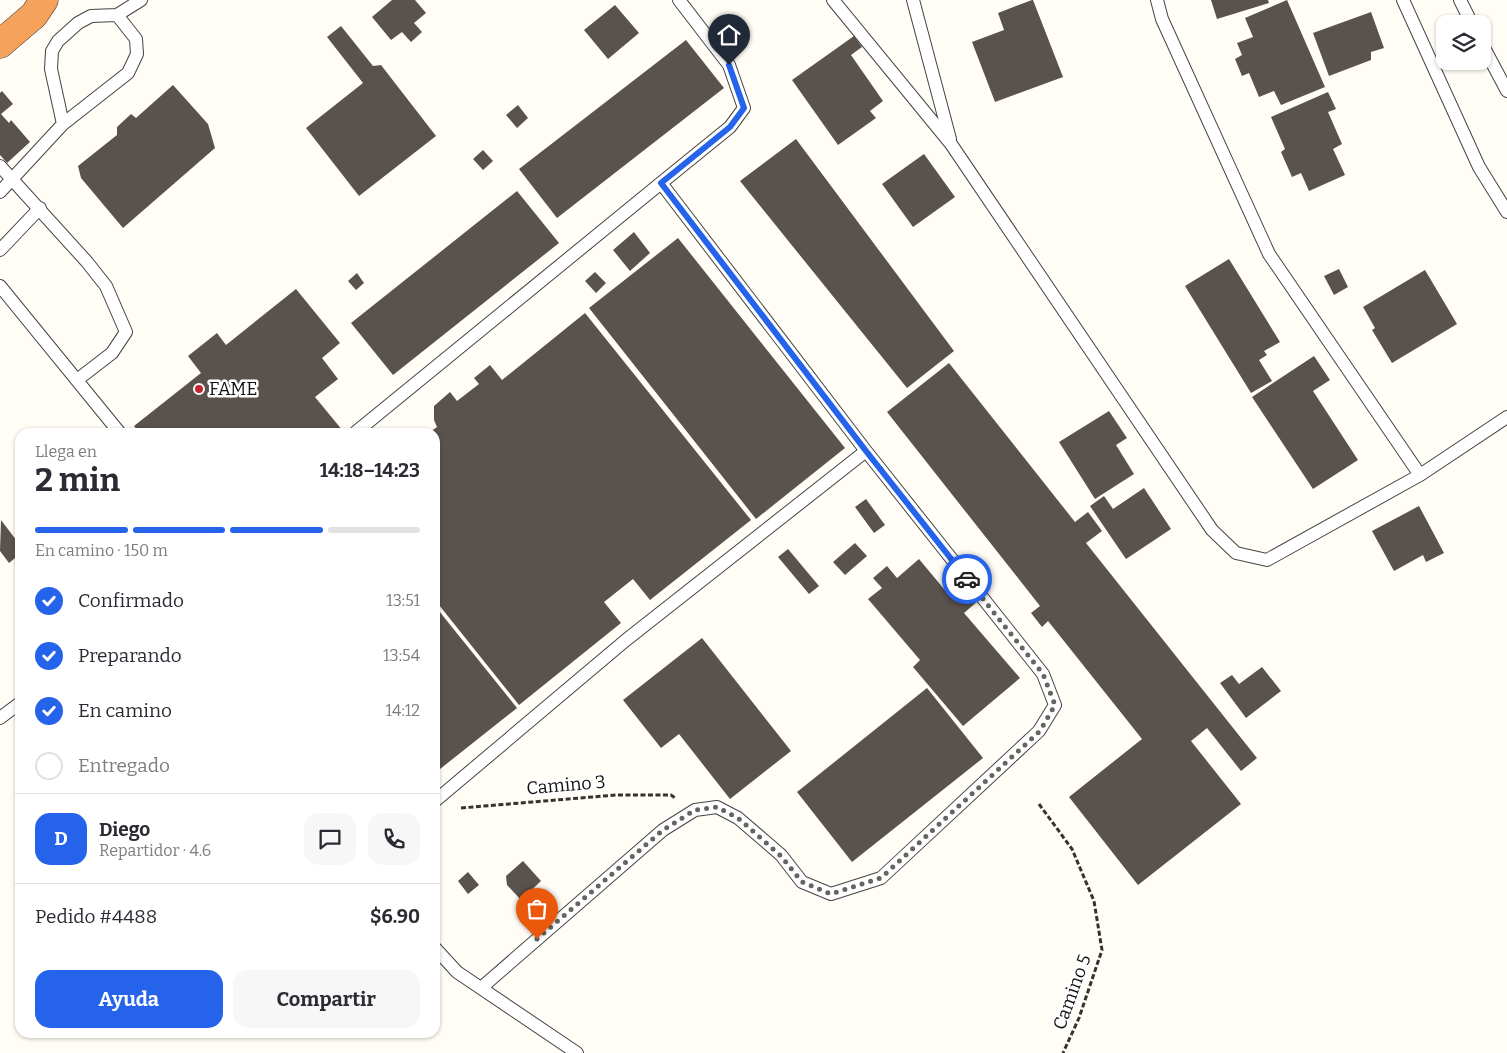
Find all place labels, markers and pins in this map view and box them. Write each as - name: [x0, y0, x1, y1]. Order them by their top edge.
- pin: [708, 14, 750, 65]
- place label: FAME: [209, 378, 257, 400]
- marker: FAME: [193, 383, 205, 395]
- pin: [516, 888, 558, 939]

